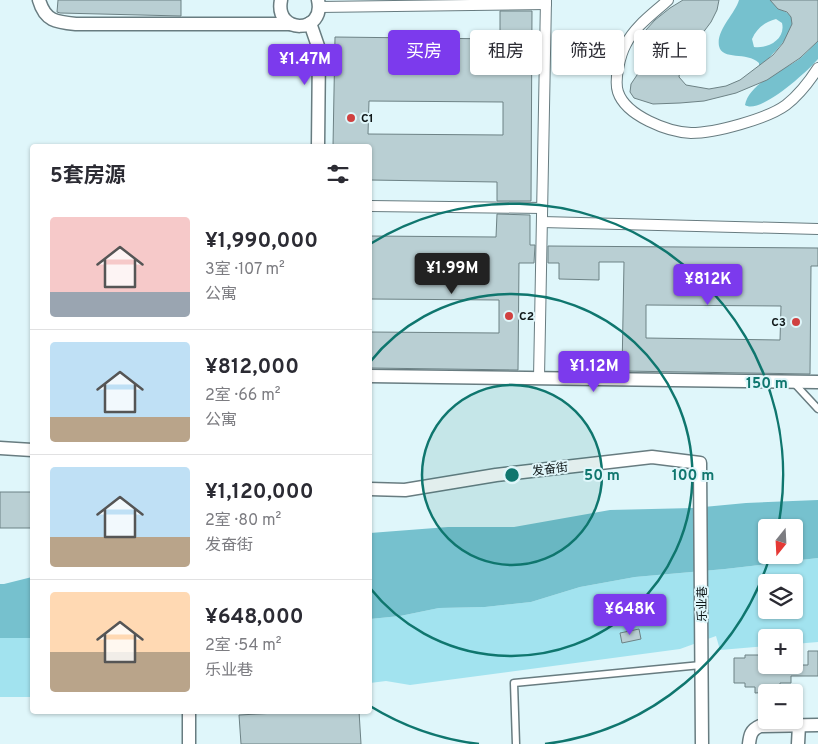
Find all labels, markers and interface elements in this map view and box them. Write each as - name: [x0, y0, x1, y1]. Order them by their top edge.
- chip: 买房: [388, 30, 460, 75]
- chip: 租房: [470, 30, 542, 75]
- chip: 筛选: [552, 30, 624, 75]
- chip: 新上: [634, 30, 706, 75]
- pin: ¥1.47M: [264, 44, 346, 86]
- text: ¥1.47M: [279, 50, 331, 70]
- place label: C1: [361, 111, 373, 127]
- marker: C1: [345, 112, 357, 124]
- icon: filters: [324, 160, 352, 188]
- text: 5套房源: [50, 163, 126, 190]
- text: ¥1,990,000: [205, 228, 318, 255]
- icon: home: [90, 237, 150, 297]
- pin: ¥1.99M: [411, 252, 493, 295]
- text: ¥1.99M: [426, 259, 478, 279]
- text: 3室 · 107 m²: [205, 260, 285, 280]
- pin: ¥812K: [673, 264, 743, 306]
- text: ¥812K: [684, 270, 732, 290]
- text: 公寓: [205, 285, 237, 305]
- place label: C2: [519, 309, 534, 325]
- marker: C2: [503, 310, 515, 322]
- place label: C3: [771, 315, 786, 331]
- marker: C3: [790, 316, 802, 328]
- pin: ¥1.12M: [553, 350, 635, 393]
- text: ¥812,000: [205, 354, 299, 381]
- text: ¥1.12M: [569, 357, 619, 377]
- icon: home: [90, 362, 150, 422]
- text: 150 m: [746, 375, 788, 394]
- text: 2室 · 66 m²: [205, 386, 281, 406]
- text: 公寓: [205, 411, 237, 431]
- street label: 发奋街: [531, 460, 569, 480]
- centre of rings: [503, 466, 521, 484]
- text: 50 m: [584, 467, 620, 486]
- text: 100 m: [672, 467, 714, 486]
- text: ¥1,120,000: [205, 479, 313, 506]
- icon: home: [90, 487, 150, 547]
- text: 2室 · 80 m²: [205, 511, 281, 531]
- north arrow: [758, 519, 802, 564]
- map controls: [758, 519, 803, 729]
- text: 发奋街: [205, 536, 253, 556]
- button: layers: [758, 574, 803, 619]
- street label: 乐业巷: [695, 586, 711, 622]
- pin: ¥648K: [595, 594, 665, 636]
- text: ¥648K: [604, 600, 656, 620]
- text: ¥648,000: [205, 604, 304, 631]
- icon: home: [90, 612, 150, 672]
- button: +: [758, 629, 803, 674]
- text: 2室 · 54 m²: [205, 636, 282, 656]
- text: 乐业巷: [205, 661, 253, 681]
- button: −: [758, 684, 803, 729]

